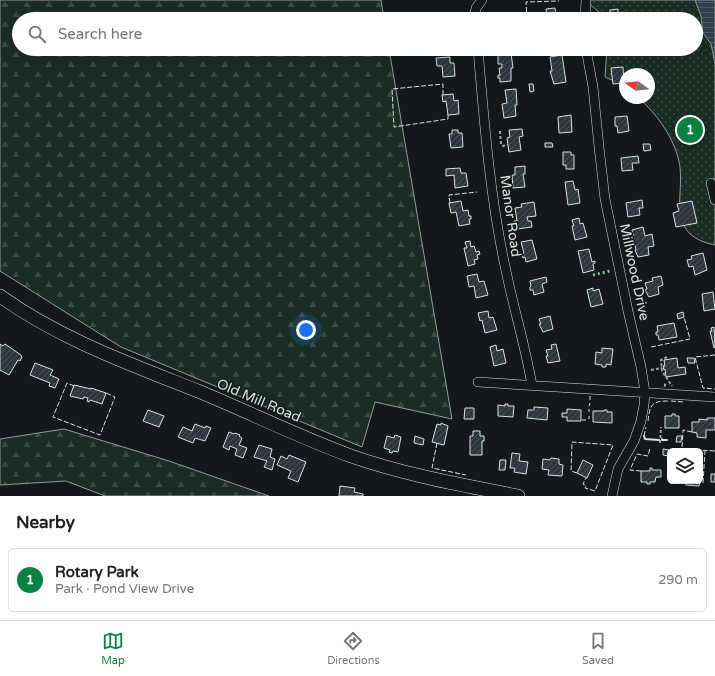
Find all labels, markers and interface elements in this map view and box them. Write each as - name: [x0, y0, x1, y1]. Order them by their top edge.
- search box: [12, 12, 703, 56]
- icon: search: [26, 23, 48, 45]
- text: Search here: [58, 25, 142, 43]
- north arrow: [619, 68, 655, 104]
- pin: 1: [677, 115, 703, 145]
- street label: Manor Road: [496, 174, 525, 258]
- street label: Millwood Drive: [616, 222, 653, 322]
- your location: [296, 320, 316, 340]
- street label: Old Mill Road: [214, 375, 303, 426]
- map controls: [667, 448, 703, 484]
- button: layers: [667, 448, 703, 484]
- text: Nearby: [16, 512, 75, 533]
- text: Rotary Park: [55, 563, 139, 581]
- text: 1: [26, 572, 34, 588]
- text: 290 m: [658, 572, 698, 588]
- text: Park · Pond View Drive: [55, 581, 194, 597]
- tab: Map: [101, 630, 125, 667]
- tab: Directions: [327, 630, 380, 667]
- tab: Saved: [582, 630, 614, 667]

